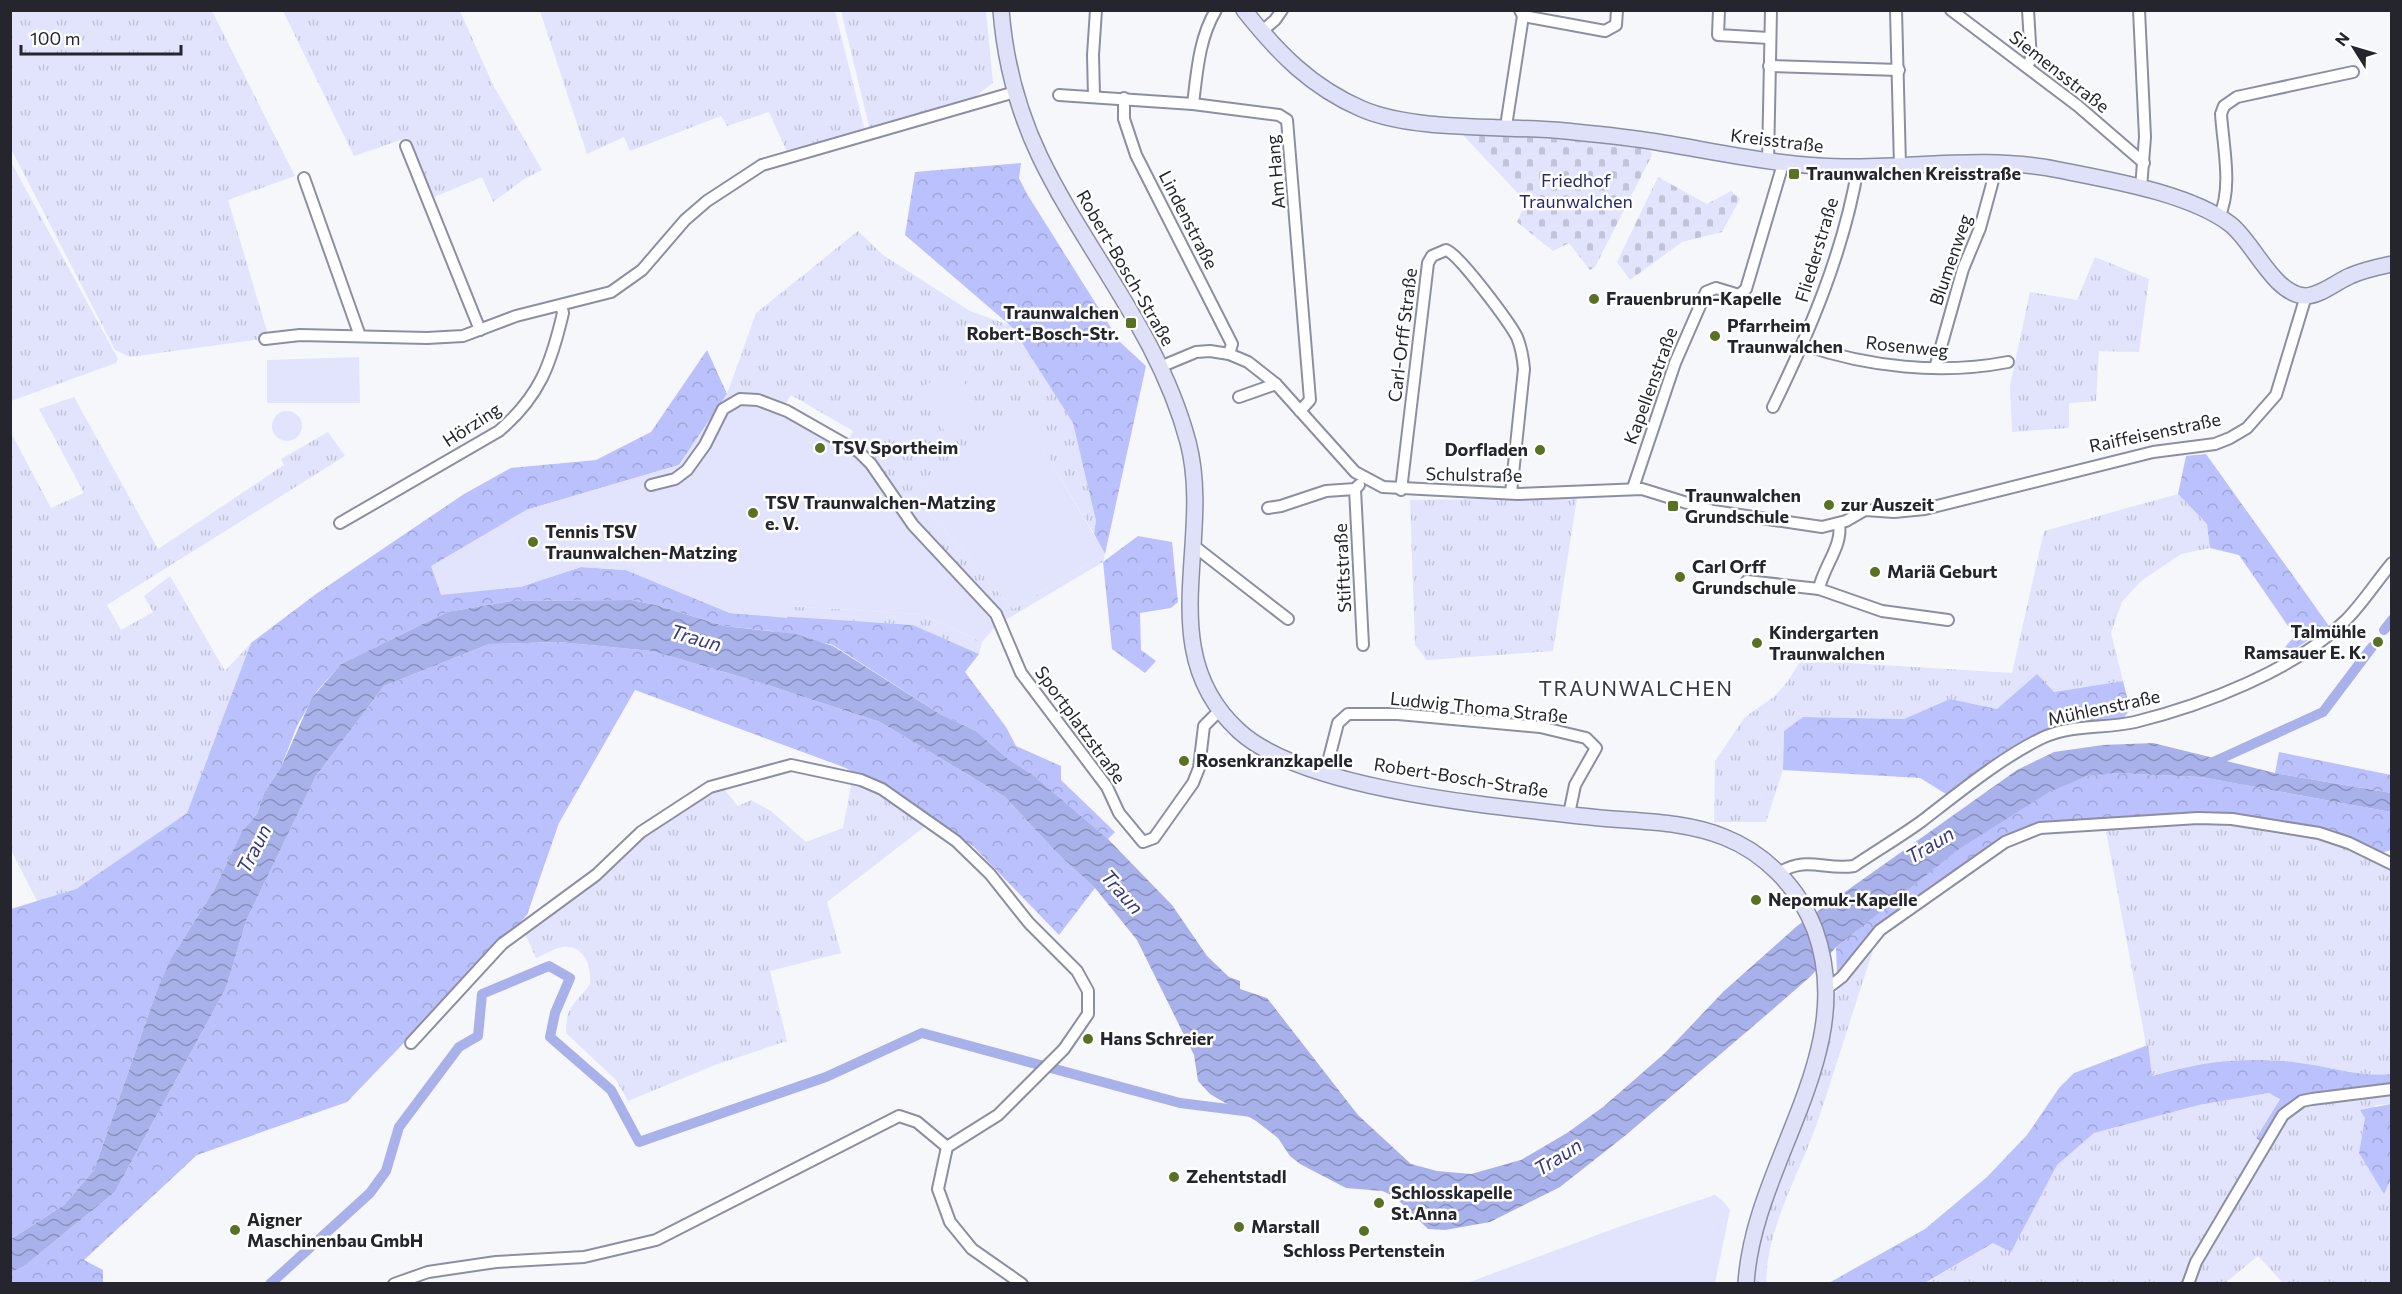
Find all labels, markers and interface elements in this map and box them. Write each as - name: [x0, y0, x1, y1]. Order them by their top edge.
- scale bar: [21, 18, 182, 56]
- north arrow: [2324, 18, 2384, 78]
- street label: Siemensstraße: [2005, 25, 2114, 117]
- text: 100 m: [30, 27, 80, 49]
- text: N: [2330, 28, 2353, 49]
- street label: Kreisstraße: [1729, 123, 1825, 157]
- street label: Am Hang: [1261, 134, 1289, 210]
- place label: Traunwalchen Kreisstraße: [1806, 162, 2021, 184]
- street label: Lindenstraße: [1155, 167, 1223, 273]
- marker: Traunwalchen Kreisstraße: [1787, 167, 1801, 181]
- park label: Friedhof Traunwalchen: [1519, 169, 1633, 212]
- street label: Robert-Bosch-Straße: [1072, 186, 1179, 349]
- street label: Fliederstraße: [1790, 195, 1842, 305]
- street label: Blumenweg: [1924, 211, 1976, 308]
- street label: Carl-Orff Straße: [1383, 267, 1421, 403]
- place label: Frauenbrunn-Kapelle: [1606, 287, 1781, 309]
- marker: Frauenbrunn-Kapelle: [1587, 292, 1601, 306]
- place label: Traunwalchen Robert-Bosch-Str.: [966, 301, 1119, 344]
- place label: Pfarrheim Traunwalchen: [1727, 314, 1843, 357]
- marker: Traunwalchen Robert-Bosch-Str.: [1124, 316, 1138, 330]
- street label: Kapellenstraße: [1619, 324, 1681, 447]
- marker: Pfarrheim Traunwalchen: [1708, 329, 1722, 343]
- street label: Rosenweg: [1865, 331, 1950, 361]
- street label: Hörzing: [438, 397, 505, 451]
- street label: Raiffeisenstraße: [2087, 407, 2223, 457]
- place label: TSV Sportheim: [832, 436, 958, 458]
- place label: Dorfladen: [1444, 438, 1528, 460]
- marker: TSV Sportheim: [813, 441, 827, 455]
- marker: Dorfladen: [1533, 443, 1547, 457]
- street label: Schulstraße: [1425, 462, 1523, 486]
- place label: Traunwalchen Grundschule: [1685, 484, 1801, 527]
- place label: TSV Traunwalchen-Matzing e. V.: [765, 491, 996, 534]
- place label: zur Auszeit: [1841, 493, 1935, 515]
- marker: zur Auszeit: [1822, 498, 1836, 512]
- marker: Traunwalchen Grundschule: [1666, 499, 1680, 513]
- marker: TSV Traunwalchen-Matzing e. V.: [746, 506, 760, 520]
- place label: Tennis TSV Traunwalchen-Matzing: [545, 520, 737, 563]
- street label: Stiftstraße: [1329, 523, 1355, 613]
- marker: Tennis TSV Traunwalchen-Matzing: [526, 535, 540, 549]
- place label: Carl Orff Grundschule: [1692, 555, 1796, 598]
- place label: Mariä Geburt: [1887, 560, 1998, 582]
- marker: Mariä Geburt: [1868, 565, 1882, 579]
- marker: Carl Orff Grundschule: [1673, 570, 1687, 584]
- water label: Traun: [668, 618, 725, 656]
- place label: Talmühle Ramsauer E. K.: [2244, 620, 2366, 663]
- place label: Kindergarten Traunwalchen: [1769, 621, 1885, 664]
- marker: Talmühle Ramsauer E. K.: [2371, 635, 2385, 649]
- marker: Kindergarten Traunwalchen: [1750, 636, 1764, 650]
- street label: Sportplatzstraße: [1031, 661, 1131, 787]
- district label: TRAUNWALCHEN: [1538, 675, 1734, 700]
- street label: Mühlenstraße: [2046, 684, 2162, 730]
- street label: Ludwig Thoma Straße: [1389, 687, 1569, 727]
- place label: Rosenkranzkapelle: [1196, 749, 1353, 771]
- street label: Robert-Bosch-Straße: [1372, 752, 1550, 802]
- marker: Rosenkranzkapelle: [1177, 754, 1191, 768]
- water label: Traun: [231, 820, 276, 877]
- water label: Traun: [1901, 820, 1958, 868]
- water label: Traun: [1096, 864, 1149, 919]
- place label: Nepomuk-Kapelle: [1768, 888, 1917, 910]
- marker: Nepomuk-Kapelle: [1749, 893, 1763, 907]
- place label: Hans Schreier: [1100, 1027, 1214, 1049]
- marker: Hans Schreier: [1081, 1032, 1095, 1046]
- water label: Traun: [1529, 1132, 1586, 1180]
- place label: Zehentstadl: [1186, 1165, 1287, 1187]
- marker: Zehentstadl: [1167, 1170, 1181, 1184]
- place label: Schlosskapelle St.Anna: [1391, 1181, 1512, 1224]
- marker: Schlosskapelle St.Anna: [1372, 1196, 1386, 1210]
- place label: Aigner Maschinenbau GmbH: [247, 1208, 423, 1251]
- place label: Marstall: [1251, 1215, 1320, 1237]
- marker: Marstall: [1232, 1220, 1246, 1234]
- marker: Aigner Maschinenbau GmbH: [228, 1223, 242, 1237]
- marker: Schloss Pertenstein: [1357, 1224, 1371, 1238]
- place label: Schloss Pertenstein: [1283, 1239, 1445, 1261]

